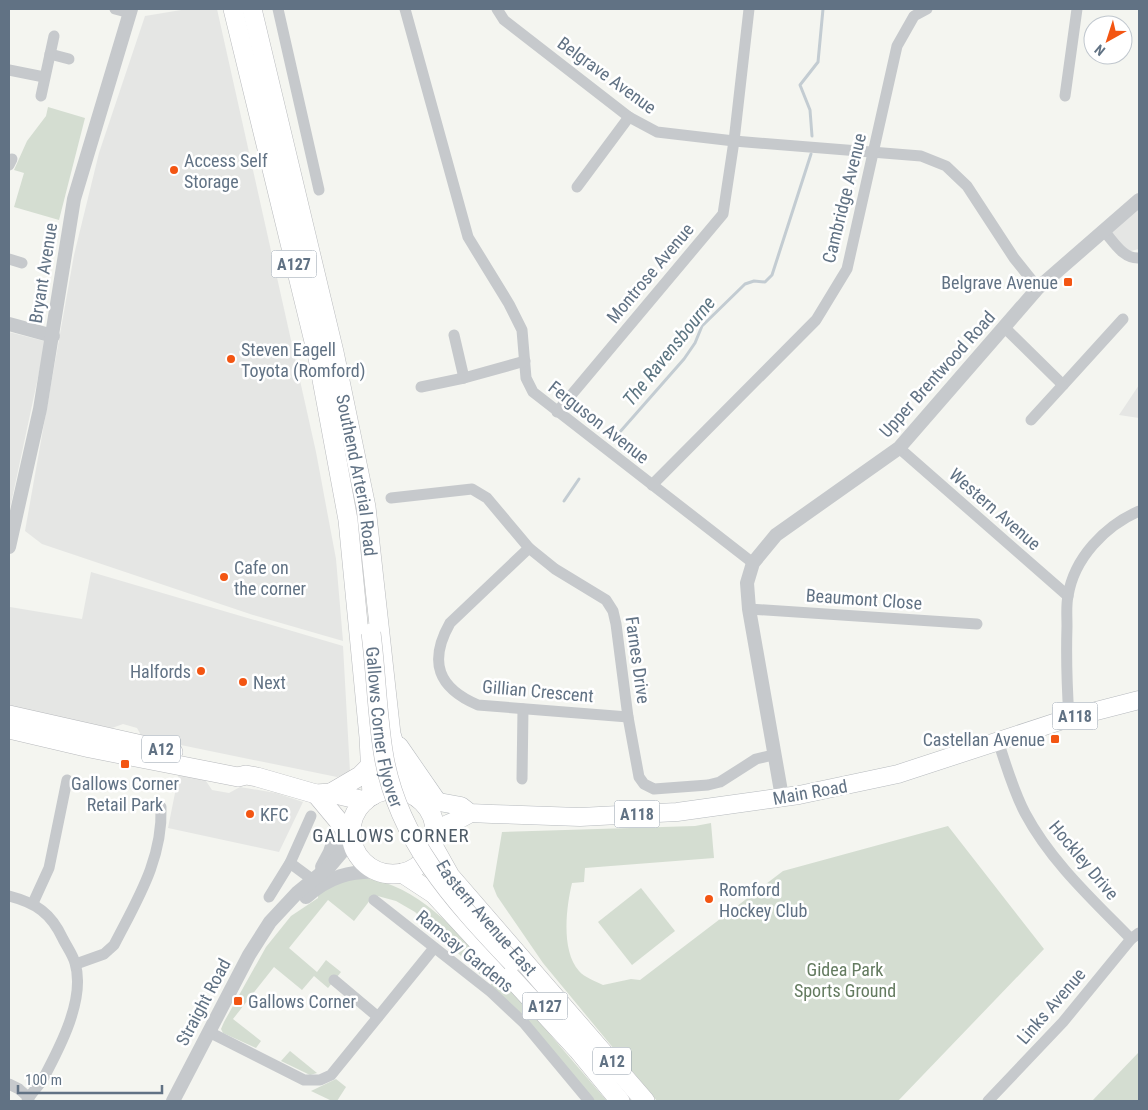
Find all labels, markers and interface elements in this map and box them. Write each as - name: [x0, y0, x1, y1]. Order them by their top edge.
- north arrow: [1083, 15, 1133, 65]
- street label: Belgrave Avenue: [554, 32, 660, 118]
- text: N: [1091, 41, 1108, 59]
- street label: Cambridge Avenue: [818, 131, 870, 265]
- place label: Access Self Storage: [184, 150, 268, 192]
- marker: Access Self Storage: [168, 164, 180, 176]
- street label: Montrose Avenue: [602, 219, 698, 327]
- street label: Bryant Avenue: [25, 221, 61, 325]
- road number: A127: [272, 250, 316, 278]
- place label: Belgrave Avenue: [941, 272, 1058, 293]
- marker: Belgrave Avenue: [1062, 276, 1074, 288]
- water label: The Ravensbourne: [618, 292, 720, 410]
- street label: Upper Brentwood Road: [875, 307, 999, 441]
- place label: Steven Eagell Toyota (Romford): [241, 339, 365, 382]
- marker: Steven Eagell Toyota (Romford): [225, 353, 237, 365]
- street label: Ferguson Avenue: [545, 376, 653, 468]
- street label: Southend Arterial Road: [332, 392, 382, 557]
- street label: Western Avenue: [945, 464, 1045, 554]
- place label: Cafe on the corner: [234, 557, 307, 599]
- marker: Cafe on the corner: [218, 571, 230, 583]
- street label: Beaumont Close: [805, 584, 923, 614]
- street label: Farnes Drive: [621, 615, 655, 705]
- street label: Gallows Corner Flyover: [362, 645, 408, 811]
- place label: Halfords: [130, 661, 191, 682]
- marker: Halfords: [195, 665, 207, 677]
- place label: Next: [253, 672, 286, 693]
- marker: Next: [237, 676, 249, 688]
- street label: Gillian Crescent: [481, 676, 595, 706]
- road number: A118: [1052, 702, 1098, 729]
- place label: Castellan Avenue: [923, 729, 1045, 750]
- marker: Castellan Avenue: [1049, 733, 1061, 745]
- road number: A12: [142, 736, 180, 762]
- marker: Gallows Corner Retail Park: [119, 758, 131, 770]
- place label: Gallows Corner Retail Park: [71, 773, 179, 815]
- street label: Main Road: [771, 775, 849, 809]
- road number: A118: [614, 801, 660, 828]
- place label: KFC: [260, 804, 289, 825]
- marker: KFC: [244, 808, 256, 820]
- street label: Hockley Drive: [1045, 816, 1123, 904]
- district label: GALLOWS CORNER: [312, 824, 470, 847]
- street label: Eastern Avenue East: [432, 856, 542, 979]
- place label: Romford Hockey Club: [719, 879, 807, 921]
- marker: Romford Hockey Club: [703, 893, 715, 905]
- street label: Ramsay Gardens: [412, 905, 518, 997]
- street label: Straight Road: [171, 955, 235, 1049]
- park label: Gidea Park Sports Ground: [794, 959, 896, 1001]
- street label: Links Avenue: [1012, 964, 1090, 1048]
- place label: Gallows Corner: [248, 991, 356, 1012]
- road number: A127: [522, 992, 568, 1019]
- marker: Gallows Corner: [232, 995, 244, 1007]
- road number: A12: [593, 1048, 631, 1074]
- scale bar: [18, 1062, 161, 1094]
- text: 100 m: [25, 1071, 62, 1089]

